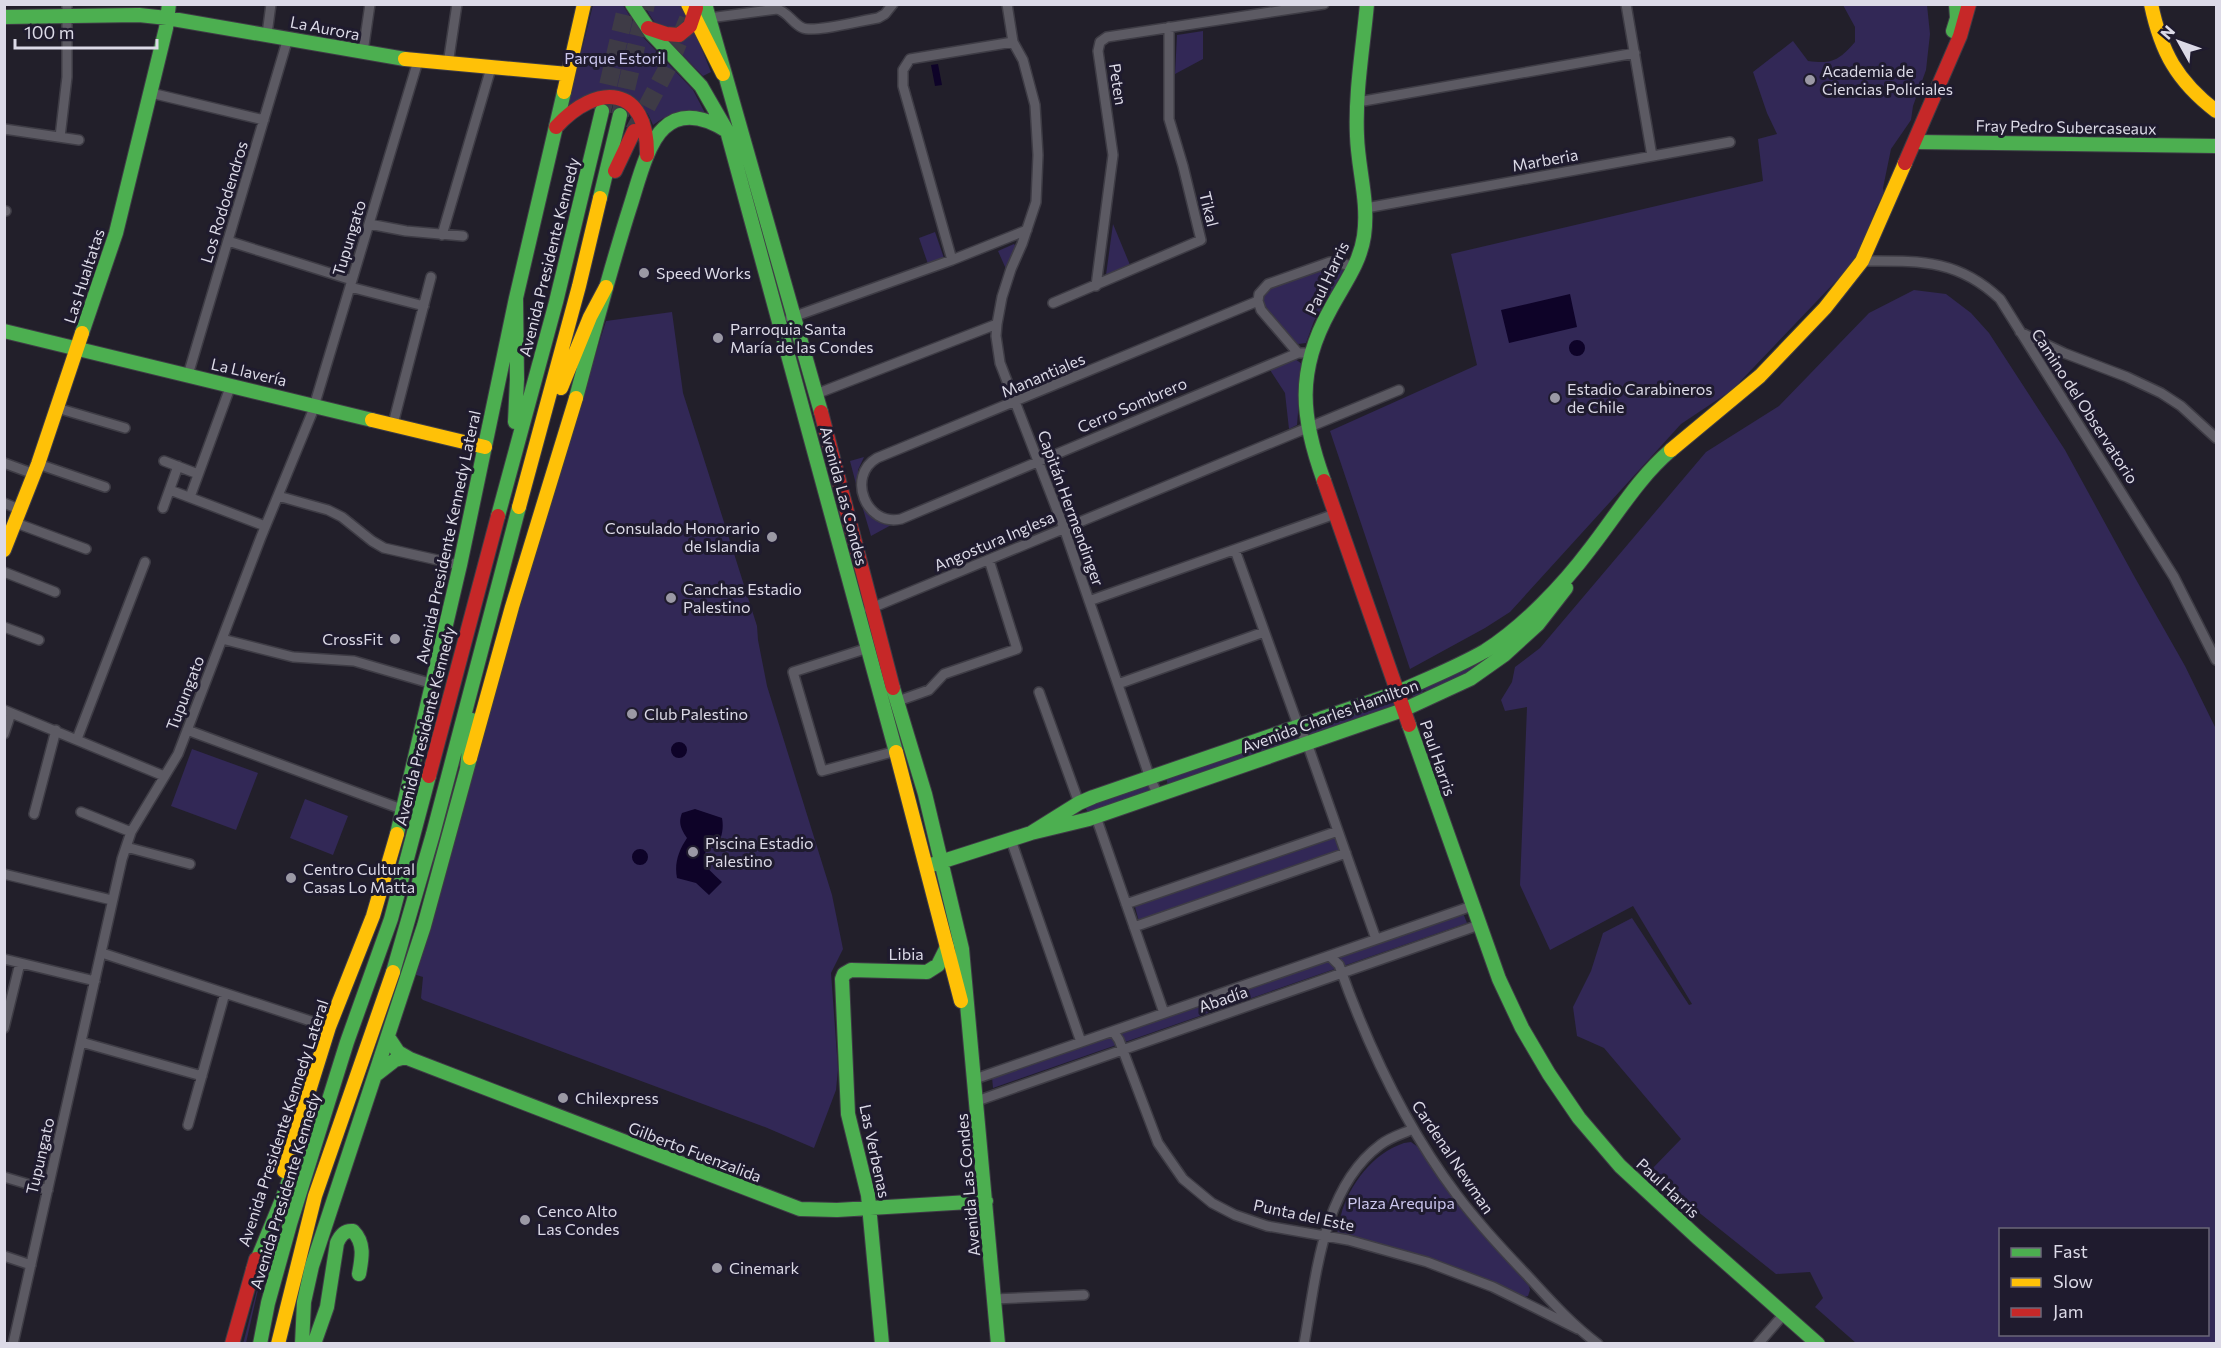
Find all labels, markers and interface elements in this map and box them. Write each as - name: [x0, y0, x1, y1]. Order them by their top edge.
- street label: La Aurora: [289, 11, 362, 44]
- scale bar: [15, 12, 158, 50]
- north arrow: [2149, 12, 2209, 72]
- text: 100 m: [24, 21, 74, 43]
- text: N: [2156, 21, 2178, 43]
- park label: Parque Estoril: [564, 48, 666, 67]
- place label: Academia de Ciencias Policiales: [1822, 61, 1953, 98]
- street label: Peten: [1106, 62, 1131, 106]
- marker: Academia de Ciencias Policiales: [1803, 73, 1817, 87]
- street label: Fray Pedro Subercaseaux: [1975, 115, 2157, 138]
- street label: Los Rododendros: [196, 139, 251, 265]
- street label: Marberia: [1510, 144, 1579, 175]
- street label: Avenida Presidente Kennedy: [515, 155, 582, 358]
- street label: Tikal: [1196, 189, 1223, 228]
- street label: Tupungato: [328, 198, 369, 278]
- street label: Las Hualtatas: [59, 226, 108, 326]
- street label: Paul Harris: [1301, 238, 1352, 317]
- place label: Speed Works: [656, 263, 751, 282]
- marker: Speed Works: [637, 266, 651, 280]
- place label: Parroquia Santa María de las Condes: [730, 319, 874, 356]
- street label: Camino del Observatorio: [2028, 325, 2143, 487]
- marker: Parroquia Santa María de las Condes: [711, 331, 725, 345]
- street label: Manantiales: [998, 348, 1088, 401]
- street label: La Llavería: [209, 354, 289, 389]
- street label: Cerro Sombrero: [1074, 373, 1189, 436]
- place label: Estadio Carabineros de Chile: [1567, 379, 1713, 416]
- marker: Estadio Carabineros de Chile: [1548, 391, 1562, 405]
- street label: Avenida Presidente Kennedy Lateral: [411, 408, 484, 665]
- street label: Avenida Las Condes: [817, 424, 872, 568]
- street label: Capitán Hermendinger: [1034, 427, 1109, 589]
- street label: Angostura Inglesa: [931, 507, 1057, 574]
- place label: Consulado Honorario de Islandia: [605, 518, 760, 555]
- marker: Consulado Honorario de Islandia: [765, 530, 779, 544]
- place label: Canchas Estadio Palestino: [683, 579, 802, 616]
- marker: Canchas Estadio Palestino: [664, 591, 678, 605]
- street label: Avenida Presidente Kennedy: [391, 624, 458, 827]
- place label: CrossFit: [322, 629, 383, 648]
- marker: CrossFit: [388, 632, 402, 646]
- street label: Tupungato: [162, 653, 207, 733]
- street label: Avenida Charles Hamilton: [1239, 675, 1421, 756]
- place label: Club Palestino: [644, 704, 748, 723]
- marker: Club Palestino: [625, 707, 639, 721]
- street label: Paul Harris: [1417, 717, 1460, 798]
- place label: Piscina Estadio Palestino: [705, 833, 814, 870]
- marker: Piscina Estadio Palestino: [686, 845, 700, 859]
- place label: Centro Cultural Casas Lo Matta: [303, 859, 415, 896]
- marker: Centro Cultural Casas Lo Matta: [284, 871, 298, 885]
- street label: Libia: [888, 944, 924, 963]
- street label: Abadía: [1196, 981, 1250, 1016]
- street label: Avenida Presidente Kennedy Lateral: [234, 997, 332, 1249]
- place label: Chilexpress: [575, 1088, 659, 1107]
- street label: Avenida Presidente Kennedy: [246, 1090, 324, 1292]
- marker: Chilexpress: [556, 1091, 570, 1105]
- street label: Cardenal Newman: [1409, 1097, 1498, 1217]
- street label: Las Verbenas: [856, 1102, 895, 1199]
- street label: Avenida Las Condes: [952, 1113, 983, 1257]
- street label: Tupungato: [21, 1116, 58, 1196]
- street label: Gilberto Fuenzalida: [626, 1117, 764, 1186]
- street label: Paul Harris: [1633, 1154, 1704, 1222]
- park label: Plaza Arequipa: [1347, 1193, 1455, 1212]
- street label: Punta del Este: [1252, 1195, 1356, 1234]
- place label: Cenco Alto Las Condes: [537, 1201, 620, 1238]
- marker: Cenco Alto Las Condes: [518, 1213, 532, 1227]
- legend: [1999, 1228, 2209, 1336]
- text: Fast: [2053, 1240, 2088, 1262]
- place label: Cinemark: [729, 1258, 799, 1277]
- marker: Cinemark: [710, 1261, 724, 1275]
- text: Slow: [2053, 1270, 2093, 1292]
- text: Jam: [2053, 1300, 2083, 1322]

